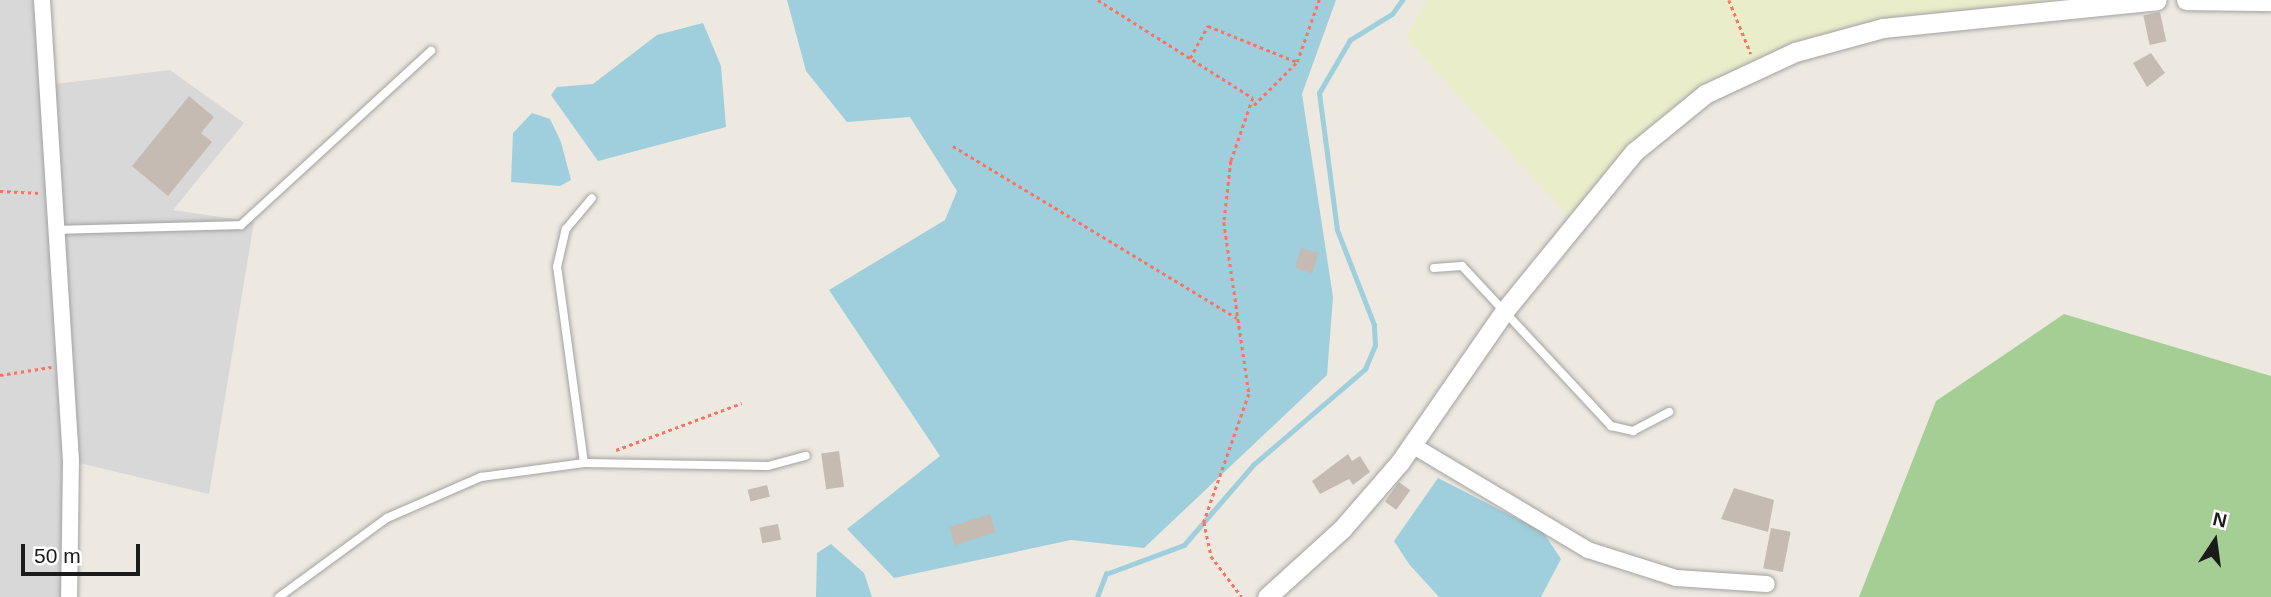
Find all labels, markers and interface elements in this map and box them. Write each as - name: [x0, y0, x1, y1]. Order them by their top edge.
- north arrow: [2180, 506, 2250, 576]
- text: N: [2211, 508, 2229, 532]
- scale bar: [24, 530, 144, 574]
- text: 50 m: [34, 544, 81, 567]

